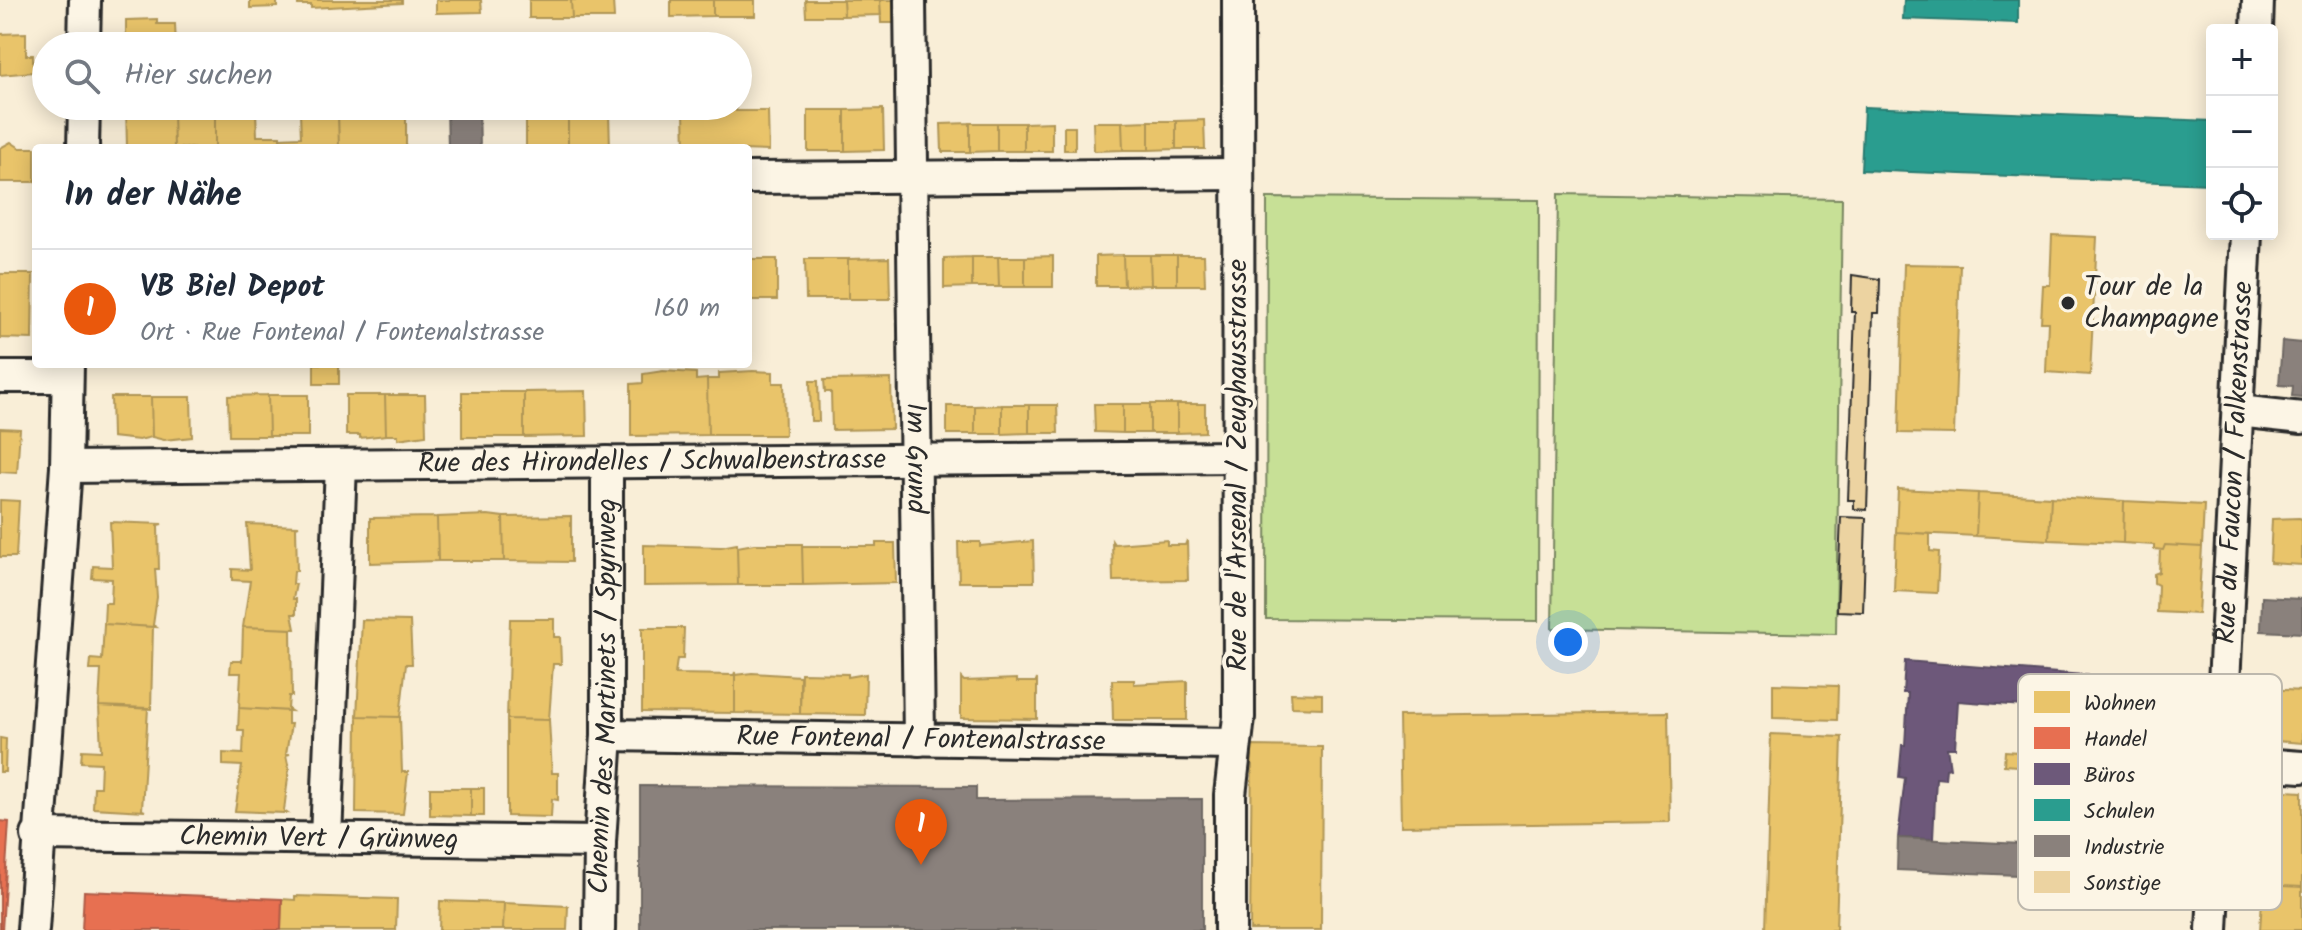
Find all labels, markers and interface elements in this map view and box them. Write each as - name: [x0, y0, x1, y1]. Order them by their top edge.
- map controls: [2206, 24, 2278, 240]
- button: +: [2206, 24, 2278, 96]
- search box: [32, 32, 752, 120]
- text: Hier suchen: [124, 52, 273, 100]
- icon: search: [60, 54, 104, 98]
- button: −: [2206, 96, 2278, 168]
- button: locate: [2206, 168, 2278, 240]
- text: In der Nähe: [64, 169, 242, 223]
- street label: Rue de l'Arsenal / Zeughausstrasse: [1216, 258, 1261, 671]
- text: VB Biel Depot: [140, 264, 325, 312]
- place label: Tour de la Champagne: [2084, 265, 2219, 342]
- street label: Rue du Faucon / Falkenstrasse: [2204, 280, 2266, 645]
- text: 1: [86, 288, 94, 330]
- text: 160 m: [653, 288, 720, 330]
- marker: Tour de la Champagne: [2059, 294, 2077, 312]
- text: Ort · Rue Fontenal / Fontenalstrasse: [140, 312, 544, 354]
- street label: Im Grund: [892, 402, 939, 515]
- street label: Rue des Hirondelles / Schwalbenstrasse: [418, 438, 887, 486]
- street label: Chemin des Martinets / Spyriweg: [577, 498, 630, 894]
- your location: [1548, 622, 1588, 662]
- legend: [2018, 674, 2282, 910]
- text: Wohnen: [2084, 687, 2156, 722]
- street label: Rue Fontenal / Fontenalstrasse: [736, 714, 1106, 765]
- text: Handel: [2084, 723, 2148, 758]
- text: Büros: [2084, 759, 2136, 794]
- text: Schulen: [2084, 795, 2155, 830]
- pin: 1: [895, 799, 947, 865]
- street label: Chemin Vert / Grünweg: [179, 814, 459, 863]
- text: Industrie: [2084, 831, 2165, 866]
- text: Sonstige: [2084, 867, 2161, 902]

